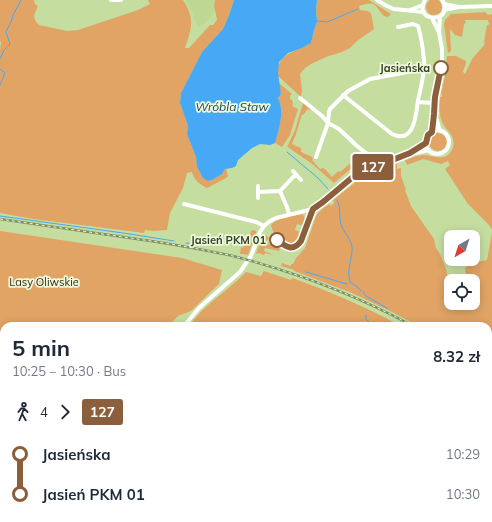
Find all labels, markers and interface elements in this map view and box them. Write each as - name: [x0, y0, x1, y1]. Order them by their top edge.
- marker: Jasieńska: [433, 60, 449, 76]
- place label: Jasieńska: [380, 61, 430, 75]
- water label: Wróbla Staw: [195, 99, 269, 114]
- line badge: 127: [350, 154, 396, 180]
- text: 127: [360, 158, 386, 176]
- north arrow: [444, 230, 480, 266]
- map controls: [444, 230, 480, 310]
- marker: Jasień PKM 01: [269, 232, 285, 248]
- place label: Jasień PKM 01: [191, 233, 266, 247]
- button: locate: [444, 274, 480, 310]
- park label: Lasy Oliwskie: [9, 275, 79, 289]
- text: 5 min: [12, 334, 70, 362]
- text: 8.32 zł: [433, 347, 480, 366]
- text: 10:25 – 10:30 · Bus: [12, 363, 126, 379]
- icon: walk: [12, 401, 34, 423]
- icon: forward: [54, 401, 76, 423]
- text: 127: [90, 403, 115, 421]
- text: 4: [40, 404, 48, 420]
- text: Jasieńska: [42, 445, 110, 464]
- text: 10:29: [446, 446, 480, 462]
- text: Jasień PKM 01: [42, 485, 145, 504]
- text: 10:30: [446, 486, 480, 502]

